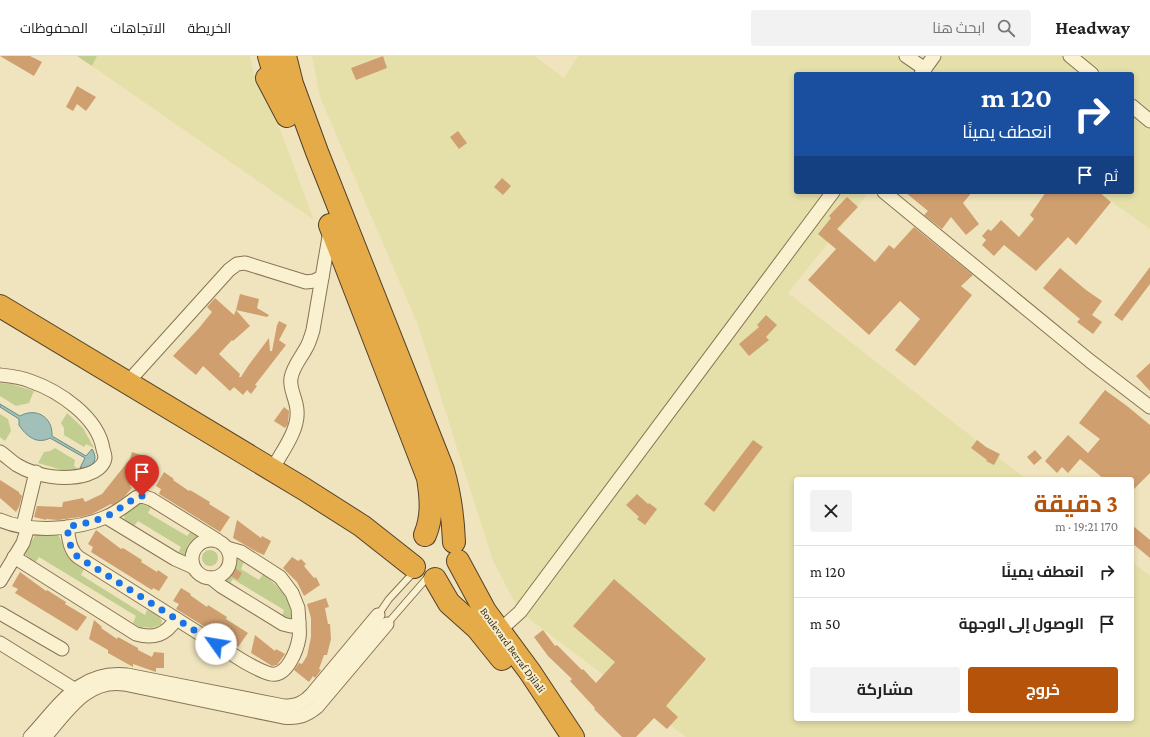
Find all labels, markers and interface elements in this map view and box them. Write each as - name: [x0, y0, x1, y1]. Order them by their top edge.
- search box: [751, 10, 1031, 46]
- icon: search: [995, 17, 1017, 39]
- text: Headway: [1055, 17, 1130, 38]
- text: المحفوظات: [20, 20, 88, 36]
- text: الاتجاهات: [110, 20, 166, 36]
- text: الخريطة: [188, 20, 231, 36]
- text: ابحث هنا: [932, 20, 985, 36]
- text: 120 m: [981, 82, 1052, 113]
- icon: right: [1066, 88, 1118, 140]
- text: انعطف يمينًا: [962, 122, 1052, 142]
- icon: arrive: [1074, 164, 1096, 186]
- text: ثم: [1104, 168, 1118, 184]
- pin: [125, 455, 159, 496]
- icon: arrive: [131, 461, 153, 483]
- button: close: [810, 490, 852, 532]
- text: 3 دقيقة: [1034, 490, 1118, 517]
- text: 170 m · 19:21: [1055, 519, 1118, 534]
- icon: right: [1096, 561, 1118, 583]
- text: 120 m: [810, 564, 846, 580]
- text: انعطف يمينًا: [1001, 564, 1084, 580]
- street label: Boulevard Berraf Djilali: [477, 605, 548, 696]
- icon: arrive: [1096, 613, 1118, 635]
- text: 50 m: [810, 616, 840, 632]
- text: الوصول إلى الوجهة: [959, 616, 1084, 632]
- position arrow: [195, 623, 237, 665]
- button: مشاركة: [810, 667, 960, 713]
- button: خروج: [968, 667, 1118, 713]

